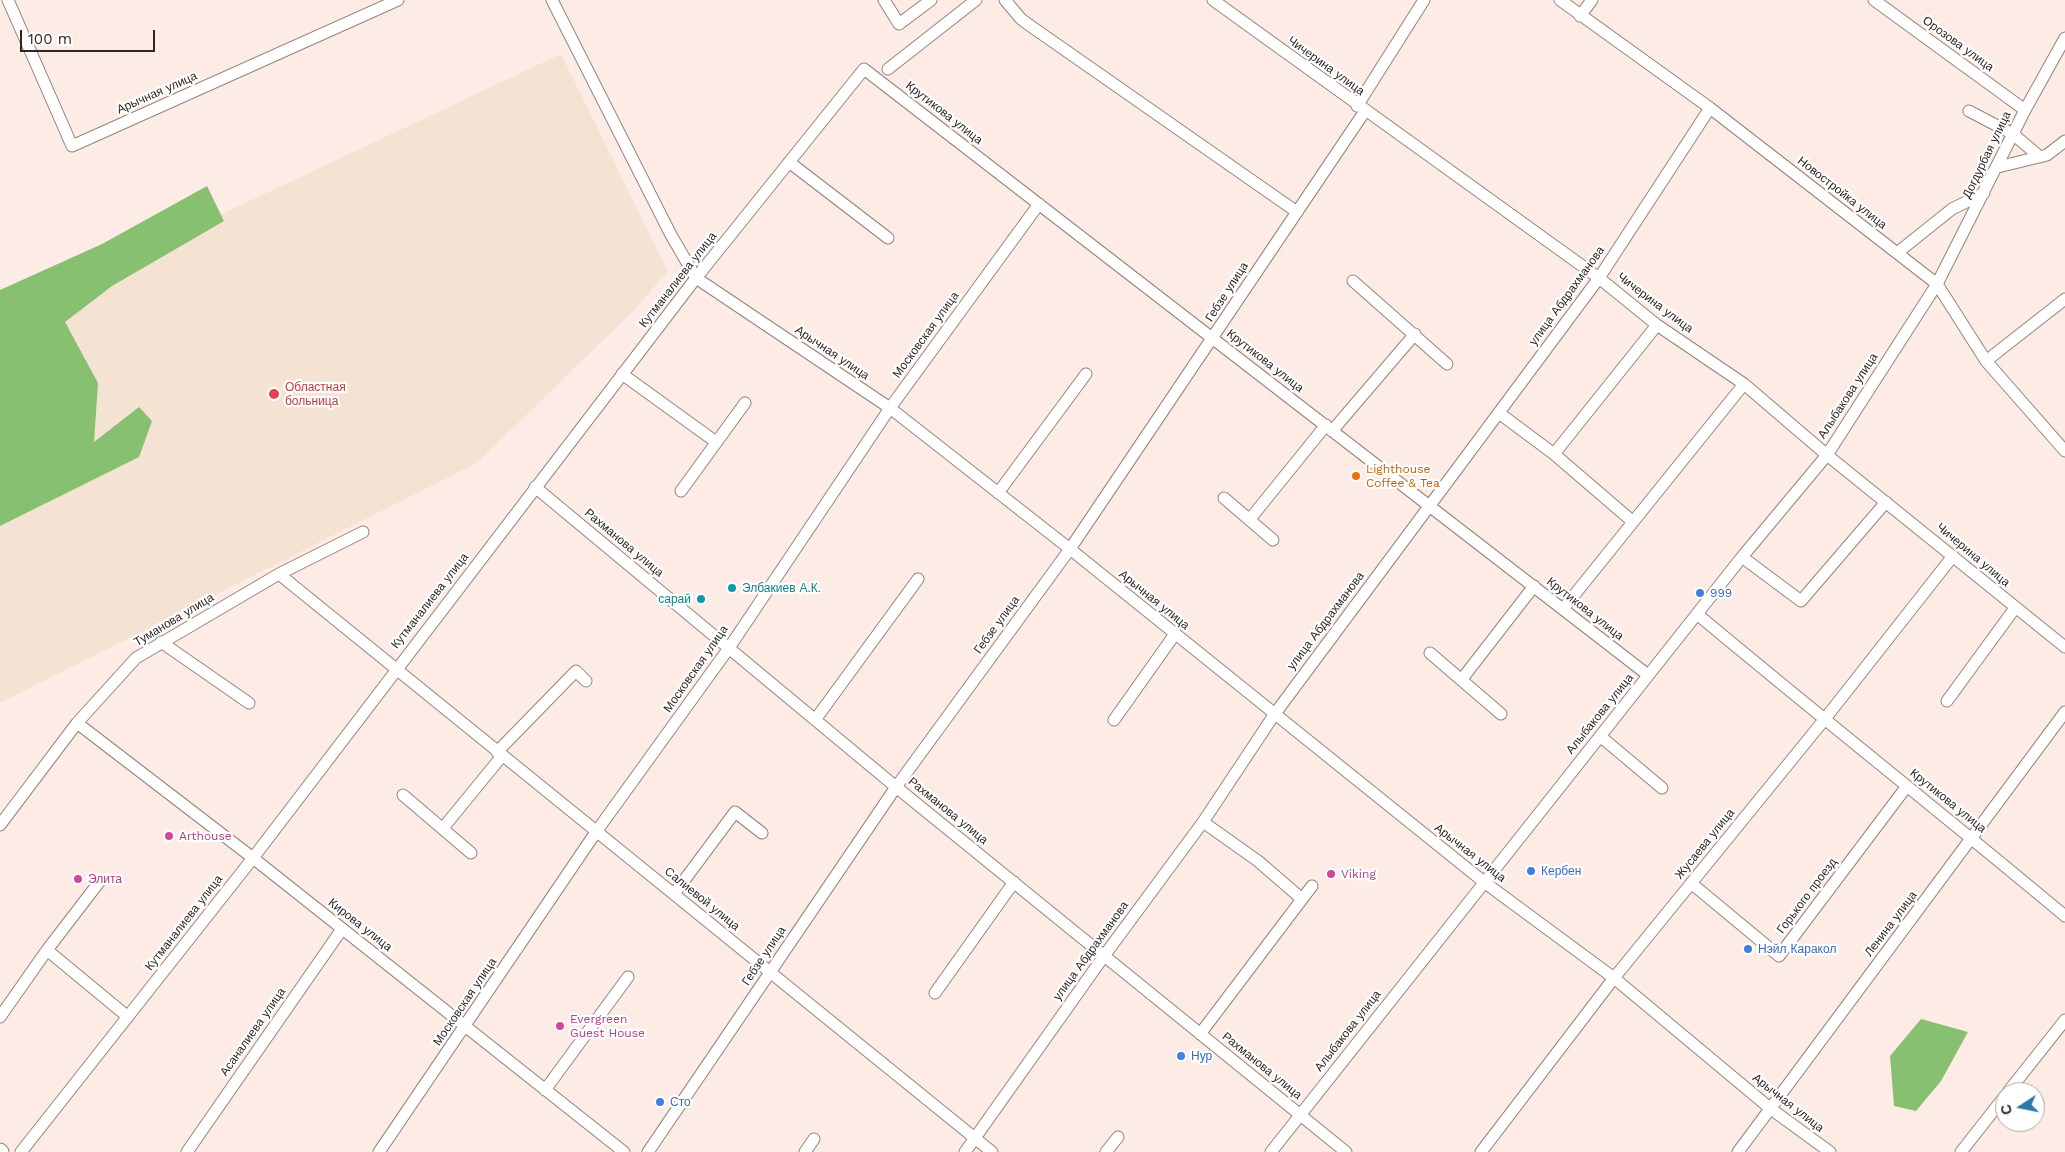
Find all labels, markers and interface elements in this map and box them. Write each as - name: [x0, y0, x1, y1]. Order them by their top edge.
- street label: Орозова улица: [1920, 13, 1996, 75]
- scale bar: [22, 20, 158, 52]
- text: 100 m: [28, 30, 72, 48]
- street label: Чичерина улица: [1285, 33, 1367, 99]
- street label: Арычная улица: [115, 69, 199, 117]
- street label: Крутикова улица: [903, 78, 985, 148]
- street label: Догдурбая улица: [1960, 109, 2014, 201]
- street label: Новостройка улица: [1795, 154, 1889, 232]
- street label: Кутманалиева улица: [636, 229, 720, 331]
- street label: улица Абдрахманова: [1526, 244, 1608, 348]
- street label: Гебзе улица: [1202, 260, 1252, 324]
- street label: Чичерина улица: [1614, 270, 1696, 336]
- street label: Московская улица: [890, 289, 962, 381]
- street label: Арычная улица: [792, 323, 872, 383]
- street label: Крутикова улица: [1224, 326, 1306, 396]
- street label: Алыбакова улица: [1815, 351, 1881, 441]
- place label: Областная больница: [285, 380, 346, 408]
- marker: Областная больница: [267, 387, 281, 401]
- place label: Lighthouse Coffee & Tea: [1366, 462, 1440, 490]
- marker: Lighthouse Coffee & Tea: [1350, 470, 1362, 482]
- street label: Рахманова улица: [582, 506, 666, 580]
- street label: Чичерина улица: [1933, 520, 2013, 590]
- street label: Кутманалиева улица: [388, 550, 472, 652]
- street label: Арычная улица: [1116, 567, 1192, 633]
- street label: улица Абдрахманова: [1284, 569, 1368, 673]
- street label: Крутикова улица: [1544, 574, 1626, 644]
- place label: Элбакиев А.К.: [742, 581, 821, 595]
- marker: Элбакиев А.К.: [726, 582, 738, 594]
- place label: 999: [1710, 586, 1732, 600]
- marker: 999: [1694, 587, 1706, 599]
- street label: Туманова улица: [131, 590, 217, 650]
- place label: сарай: [658, 592, 691, 606]
- marker: сарай: [695, 593, 707, 605]
- street label: Гебзе улица: [971, 593, 1023, 657]
- street label: Московская улица: [661, 623, 731, 715]
- street label: Алыбакова улица: [1563, 671, 1637, 757]
- street label: Крутикова улица: [1907, 766, 1989, 836]
- street label: Рахманова улица: [905, 774, 991, 848]
- street label: Жусаева улица: [1672, 806, 1738, 882]
- street label: Арычная улица: [1432, 821, 1508, 885]
- place label: Arthouse: [179, 829, 232, 843]
- marker: Arthouse: [163, 830, 175, 842]
- street label: Горького проезд: [1774, 855, 1840, 937]
- street label: Салиевой улица: [662, 864, 742, 934]
- place label: Кербен: [1541, 864, 1581, 878]
- marker: Кербен: [1525, 865, 1537, 877]
- place label: Viking: [1341, 867, 1376, 881]
- marker: Viking: [1325, 868, 1337, 880]
- place label: Элита: [88, 872, 122, 886]
- street label: Кутманалиева улица: [142, 872, 226, 974]
- marker: Элита: [72, 873, 84, 885]
- street label: Ленина улица: [1862, 888, 1920, 960]
- street label: Кирова улица: [325, 896, 395, 954]
- street label: улица Абдрахманова: [1050, 899, 1132, 1003]
- street label: Гебзе улица: [739, 924, 789, 988]
- place label: Нэйл Каракол: [1758, 942, 1836, 956]
- marker: Нэйл Каракол: [1742, 943, 1754, 955]
- street label: Московская улица: [430, 955, 500, 1049]
- street label: Асаналиева улица: [217, 985, 289, 1079]
- street label: Алыбакова улица: [1312, 988, 1384, 1074]
- place label: Evergreen Guest House: [570, 1012, 645, 1040]
- marker: Evergreen Guest House: [554, 1020, 566, 1032]
- street label: Рахманова улица: [1219, 1029, 1305, 1103]
- place label: Нур: [1191, 1049, 1212, 1063]
- marker: Нур: [1175, 1050, 1187, 1062]
- street label: Арычная улица: [1750, 1071, 1826, 1135]
- north arrow: [1995, 1082, 2045, 1132]
- place label: Сто: [670, 1095, 691, 1109]
- marker: Сто: [654, 1096, 666, 1108]
- text: С: [1997, 1103, 2015, 1116]

